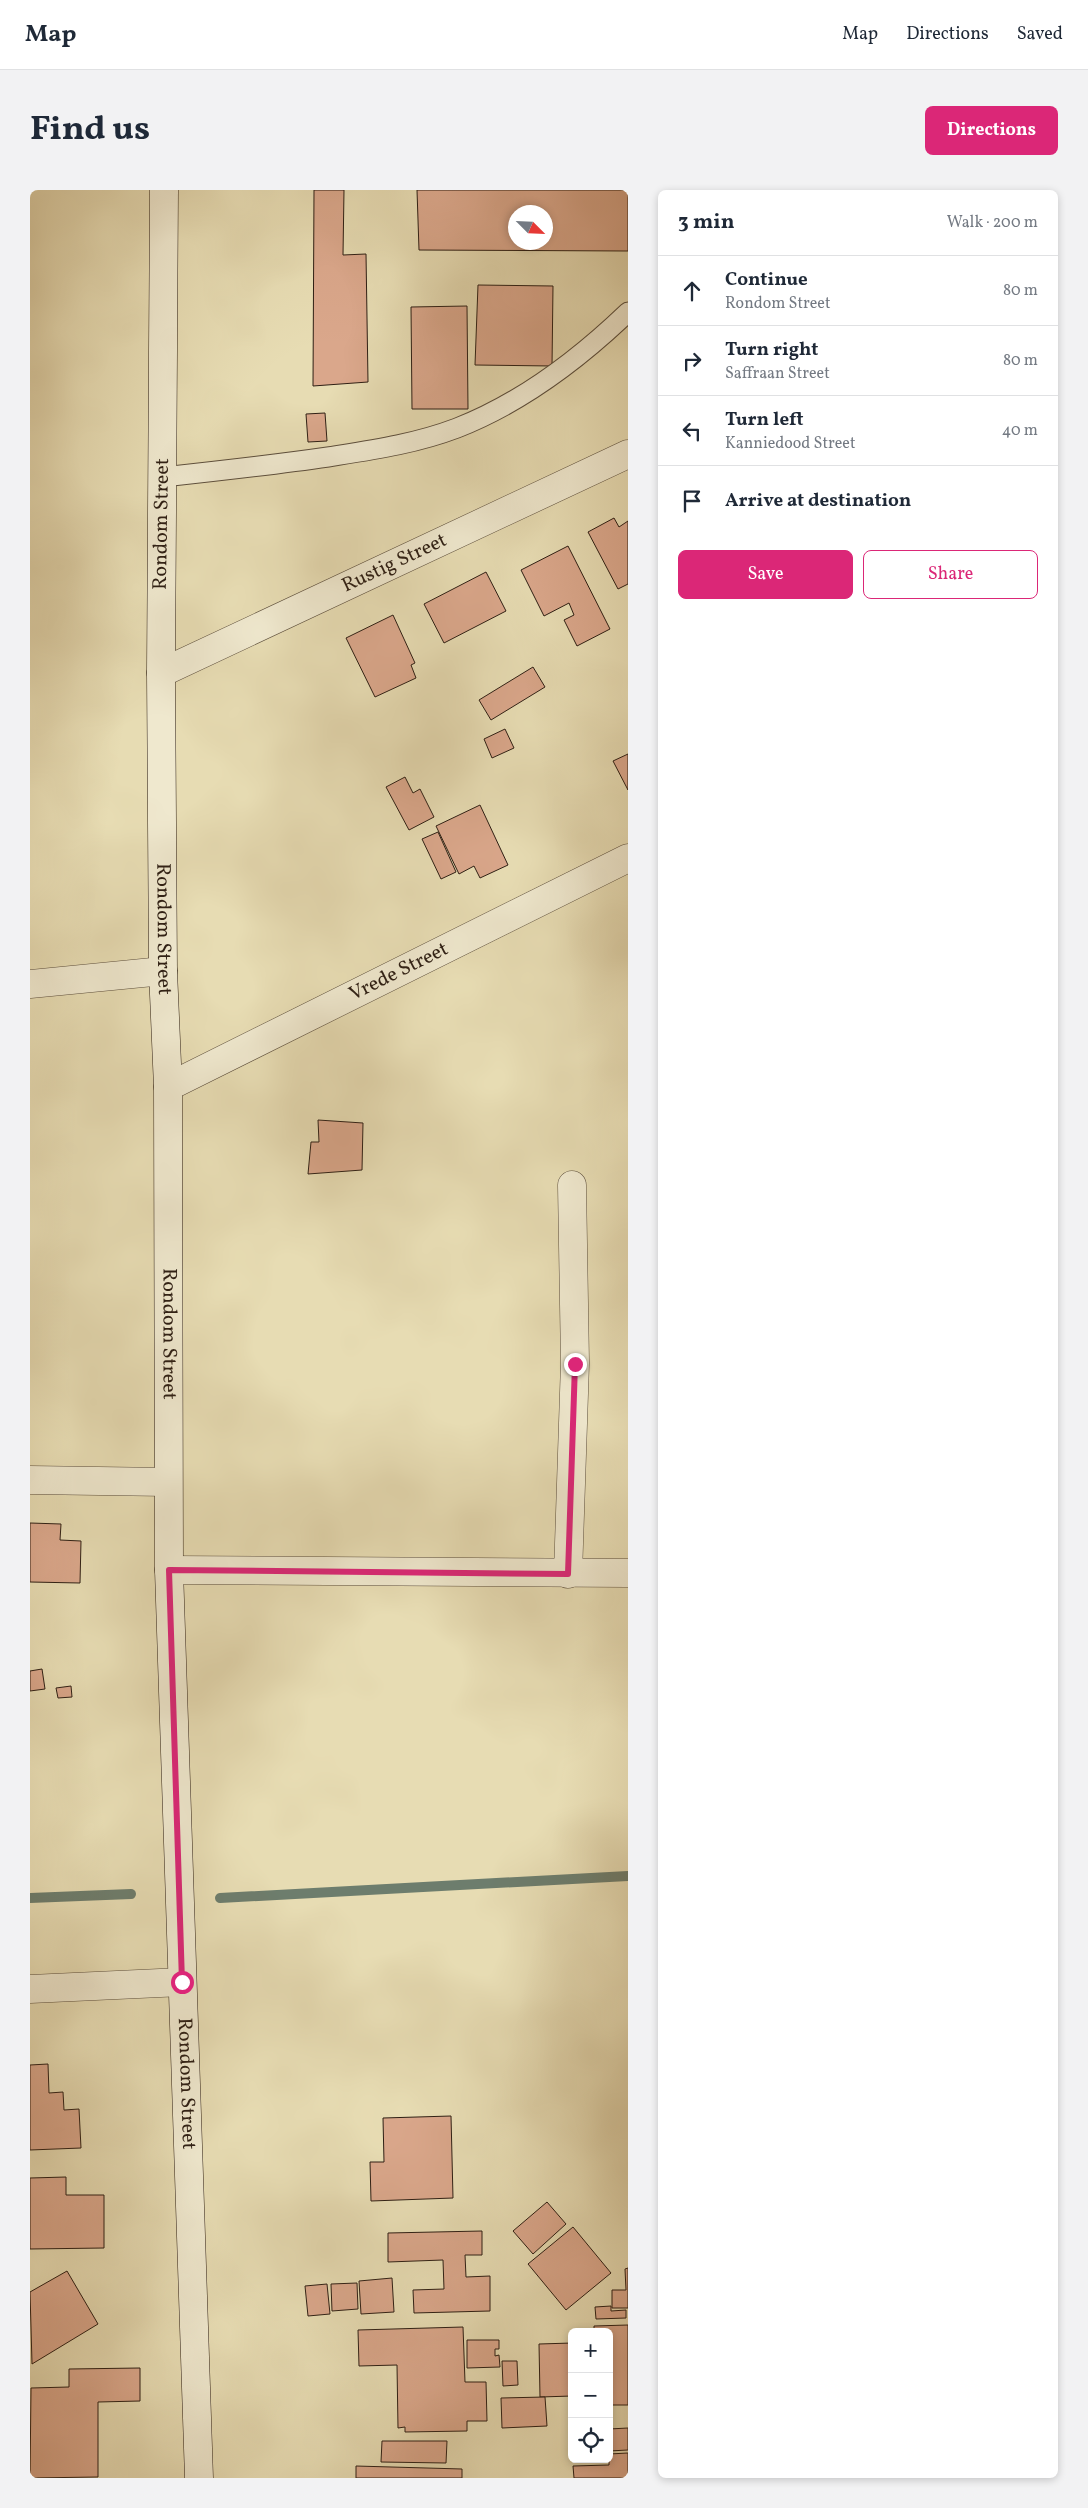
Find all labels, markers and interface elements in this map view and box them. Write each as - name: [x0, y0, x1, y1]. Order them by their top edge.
- text: Map: [25, 18, 76, 52]
- text: Map: [842, 22, 878, 47]
- text: Directions: [906, 22, 989, 47]
- text: Saved: [1017, 22, 1063, 47]
- text: Find us: [30, 106, 150, 154]
- button: Directions: [925, 106, 1058, 155]
- north arrow: [508, 205, 553, 250]
- text: 3 min: [678, 208, 734, 237]
- text: Walk · 200 m: [947, 212, 1038, 234]
- text: Continue: [725, 267, 808, 293]
- icon: ahead: [678, 277, 706, 305]
- text: 80 m: [1003, 280, 1038, 302]
- text: Rondom Street: [725, 293, 831, 315]
- text: Turn right: [725, 337, 818, 363]
- icon: right: [678, 347, 706, 375]
- text: 80 m: [1003, 350, 1038, 372]
- text: Saffraan Street: [725, 363, 830, 385]
- text: Turn left: [725, 407, 804, 433]
- icon: left: [678, 417, 706, 445]
- text: 40 m: [1002, 420, 1038, 442]
- text: Kanniedood Street: [725, 433, 856, 455]
- street label: Rondom Street: [147, 458, 177, 590]
- icon: arrive: [678, 487, 706, 515]
- text: Arrive at destination: [725, 488, 911, 514]
- street label: Rustig Street: [337, 527, 452, 600]
- button: Save: [678, 550, 853, 599]
- button: Share: [863, 550, 1038, 599]
- street label: Rondom Street: [148, 863, 178, 996]
- street label: Vrede Street: [345, 936, 453, 1008]
- street label: Rondom Street: [154, 1268, 183, 1400]
- route end: [564, 1353, 587, 1376]
- route start: [171, 1971, 194, 1994]
- street label: Rondom Street: [170, 2017, 202, 2150]
- map controls: [568, 2328, 613, 2463]
- button: +: [568, 2328, 613, 2373]
- button: −: [568, 2373, 613, 2418]
- button: locate: [568, 2418, 613, 2463]

